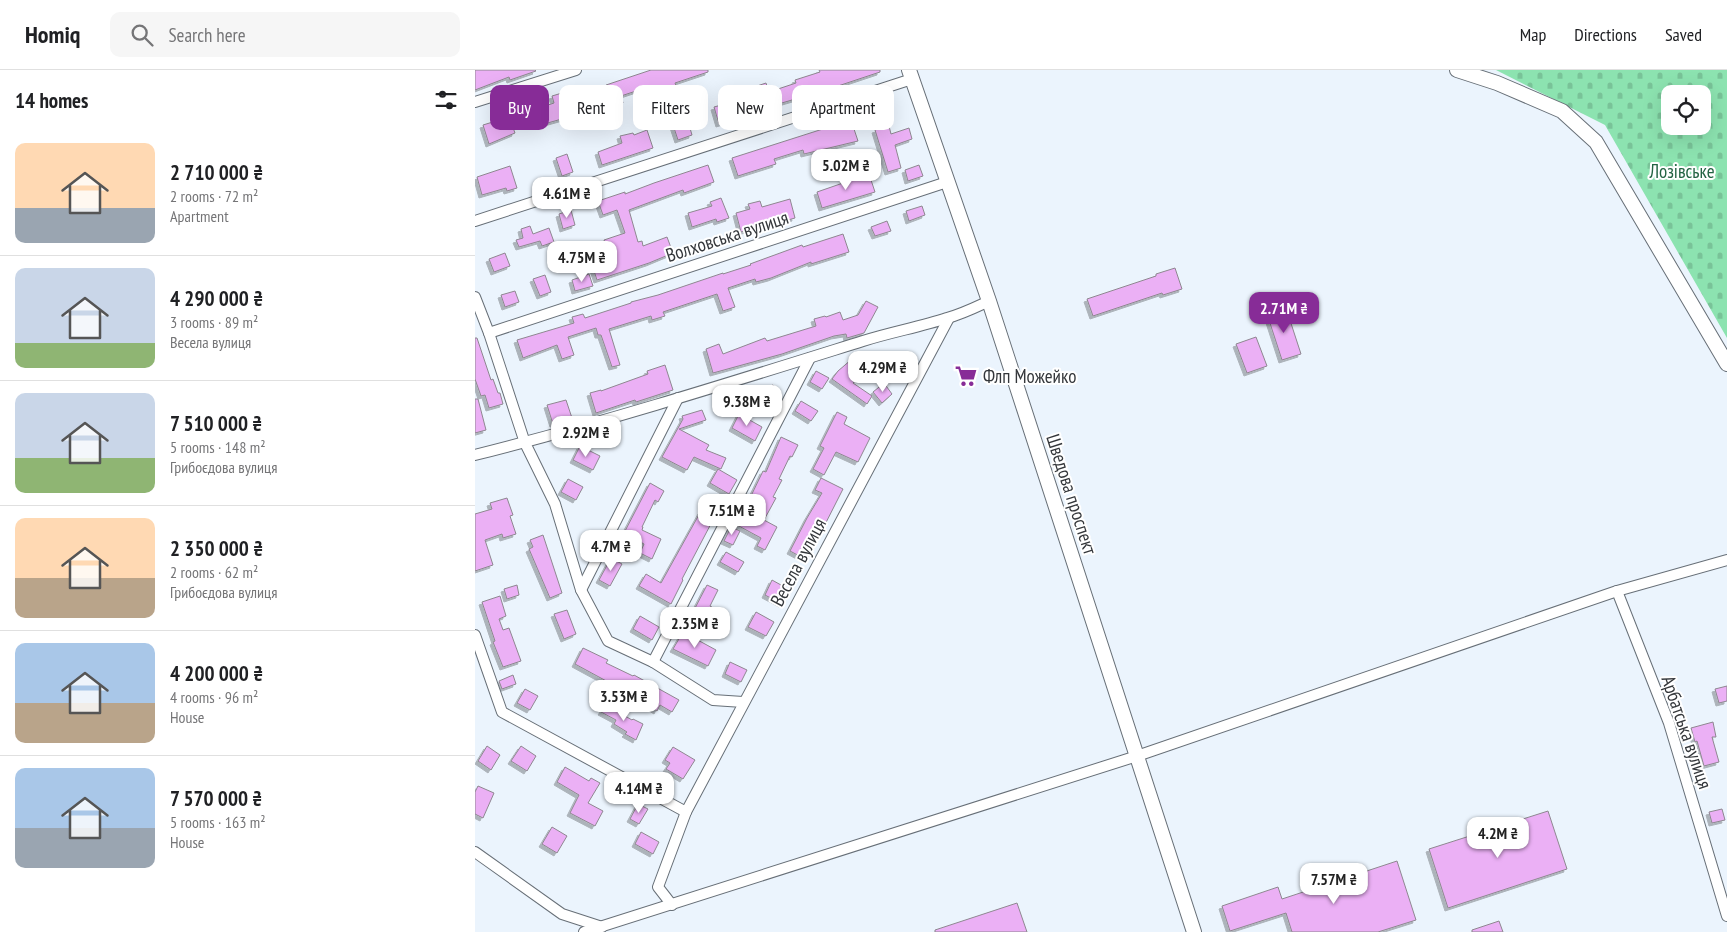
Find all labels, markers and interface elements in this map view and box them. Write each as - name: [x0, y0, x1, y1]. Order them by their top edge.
- search box: [110, 12, 460, 57]
- text: Homiq: [25, 19, 80, 50]
- icon: search: [128, 21, 156, 49]
- text: Search here: [168, 23, 246, 47]
- text: Map: [1520, 23, 1546, 46]
- text: Directions: [1574, 23, 1637, 46]
- text: Saved: [1665, 23, 1702, 46]
- chip: Buy: [490, 85, 549, 130]
- chip: Rent: [559, 85, 623, 130]
- chip: Filters: [633, 85, 708, 130]
- chip: New: [718, 85, 782, 130]
- chip: Apartment: [792, 85, 894, 130]
- map controls: [1661, 85, 1711, 135]
- button: locate: [1661, 85, 1711, 135]
- icon: filters: [432, 86, 460, 114]
- text: 14 homes: [15, 87, 88, 114]
- pin: 5.02M ₴: [800, 148, 892, 191]
- text: 5.02M ₴: [822, 155, 870, 175]
- text: 2 710 000 ₴: [170, 159, 263, 186]
- park label: Лозівське: [1648, 159, 1715, 183]
- icon: home: [55, 163, 115, 223]
- pin: 4.61M ₴: [521, 176, 613, 219]
- text: 4.61M ₴: [543, 183, 591, 203]
- text: 2 rooms · 72 m²: [170, 186, 258, 206]
- street label: Волховська вулиця: [663, 205, 791, 267]
- text: Apartment: [170, 206, 229, 226]
- pin: 4.75M ₴: [536, 240, 628, 283]
- text: 4.75M ₴: [558, 247, 606, 267]
- text: 4 290 000 ₴: [170, 285, 263, 312]
- icon: home: [55, 288, 115, 348]
- pin: 2.71M ₴: [1238, 292, 1330, 334]
- text: 2.71M ₴: [1260, 298, 1308, 318]
- text: 3 rooms · 89 m²: [170, 312, 258, 332]
- text: Весела вулиця: [170, 332, 251, 352]
- pin: 4.29M ₴: [837, 350, 929, 393]
- text: 4.29M ₴: [859, 357, 907, 377]
- supermarket icon: Флп Можейко: [953, 363, 979, 389]
- place label: Флп Можейко: [983, 364, 1076, 388]
- pin: 9.38M ₴: [701, 384, 793, 427]
- text: 9.38M ₴: [723, 391, 771, 411]
- text: 7 510 000 ₴: [170, 410, 262, 437]
- icon: home: [55, 413, 115, 473]
- pin: 2.92M ₴: [540, 416, 632, 458]
- text: 2.92M ₴: [562, 422, 610, 442]
- street label: Шведова проспект: [1041, 431, 1103, 558]
- text: 5 rooms · 148 m²: [170, 437, 266, 457]
- text: Грибоєдова вулиця: [170, 457, 277, 477]
- pin: 7.51M ₴: [686, 494, 778, 536]
- text: 7.51M ₴: [709, 500, 755, 520]
- street label: Весела вулиця: [765, 514, 831, 610]
- pin: 4.7M ₴: [570, 530, 652, 572]
- text: 2 350 000 ₴: [170, 535, 263, 562]
- text: 4.7M ₴: [591, 536, 631, 556]
- icon: home: [55, 538, 115, 598]
- text: 2 rooms · 62 m²: [170, 562, 258, 582]
- text: Грибоєдова вулиця: [170, 582, 277, 602]
- pin: 2.35M ₴: [649, 606, 741, 649]
- text: 2.35M ₴: [671, 613, 719, 633]
- text: 4 200 000 ₴: [170, 660, 263, 687]
- icon: home: [55, 663, 115, 723]
- street label: Арбатська вулиця: [1656, 672, 1718, 792]
- pin: 3.53M ₴: [578, 680, 670, 722]
- text: 3.53M ₴: [600, 686, 648, 706]
- text: 4 rooms · 96 m²: [170, 687, 258, 707]
- text: House: [170, 707, 204, 727]
- pin: 4.14M ₴: [593, 772, 685, 814]
- text: 4.14M ₴: [615, 778, 663, 798]
- text: 7 570 000 ₴: [170, 785, 262, 812]
- icon: home: [55, 788, 115, 848]
- text: 5 rooms · 163 m²: [170, 812, 266, 832]
- pin: 4.2M ₴: [1457, 816, 1539, 859]
- text: 4.2M ₴: [1478, 823, 1518, 843]
- text: House: [170, 832, 204, 852]
- pin: 7.57M ₴: [1288, 862, 1380, 905]
- text: 7.57M ₴: [1311, 869, 1357, 889]

